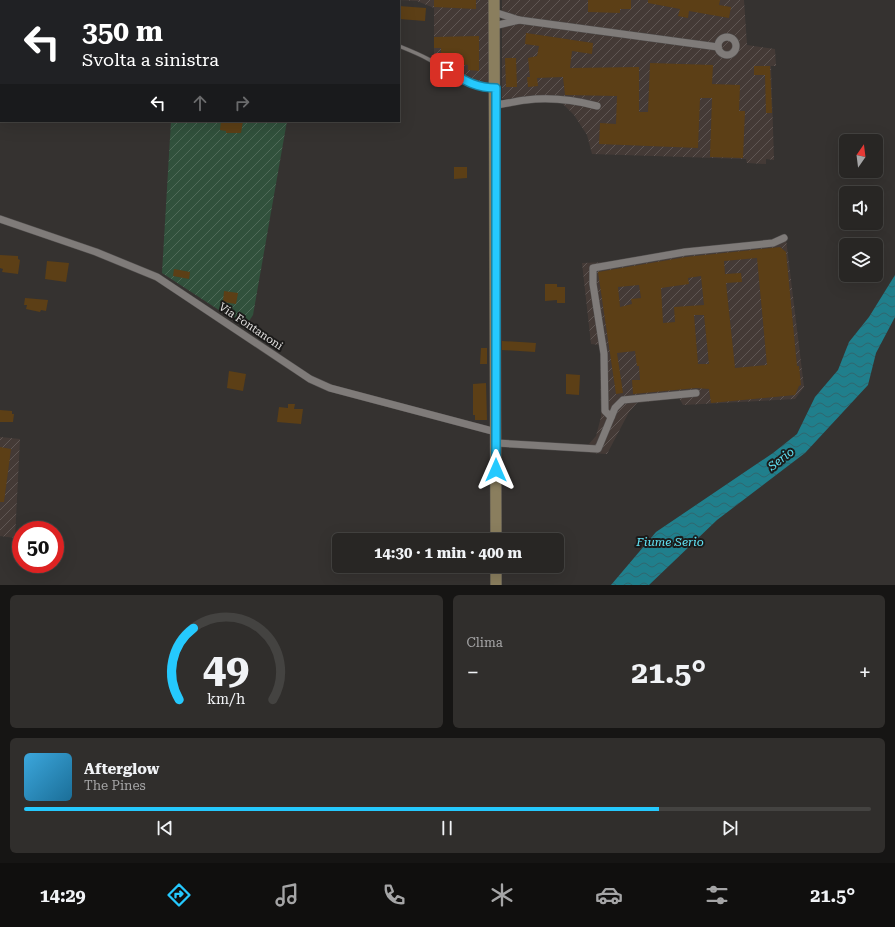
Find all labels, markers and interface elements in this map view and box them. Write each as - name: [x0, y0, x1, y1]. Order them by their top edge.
- text: 350 m: [82, 15, 163, 48]
- icon: left: [16, 16, 68, 68]
- text: Svolta a sinistra: [82, 49, 219, 70]
- pin: [430, 53, 464, 87]
- icon: arrive: [436, 59, 458, 81]
- icon: left: [147, 92, 169, 114]
- icon: ahead: [189, 92, 211, 114]
- icon: right: [231, 92, 253, 114]
- north arrow: [839, 134, 883, 178]
- map controls: [839, 134, 883, 282]
- button: sound: [839, 186, 883, 230]
- button: layers: [839, 238, 883, 282]
- street label: Via Fontanoni: [216, 300, 286, 353]
- water label: Serio: [764, 444, 797, 474]
- position arrow: [475, 449, 517, 491]
- speed limit sign: 50: [12, 521, 64, 573]
- water label: Fiume Serio: [635, 535, 704, 549]
- text: 14:30 · 1 min · 400 m: [374, 544, 522, 562]
- text: Clima: [467, 635, 503, 650]
- text: 49: [203, 643, 250, 692]
- text: 21.5°: [631, 655, 706, 690]
- text: −: [467, 660, 479, 685]
- text: +: [859, 660, 871, 685]
- text: km/h: [207, 690, 245, 706]
- text: Afterglow: [84, 760, 159, 778]
- text: The Pines: [84, 778, 146, 793]
- icon: previous: [154, 817, 176, 839]
- icon: pause: [436, 817, 458, 839]
- icon: next: [719, 817, 741, 839]
- icon: directions: [165, 881, 193, 909]
- icon: music: [273, 881, 301, 909]
- icon: phone: [380, 881, 408, 909]
- icon: climate: [488, 881, 516, 909]
- icon: car: [595, 881, 623, 909]
- icon: filters: [703, 881, 731, 909]
- text: 14:29: [40, 885, 86, 906]
- text: 21.5°: [810, 885, 855, 906]

